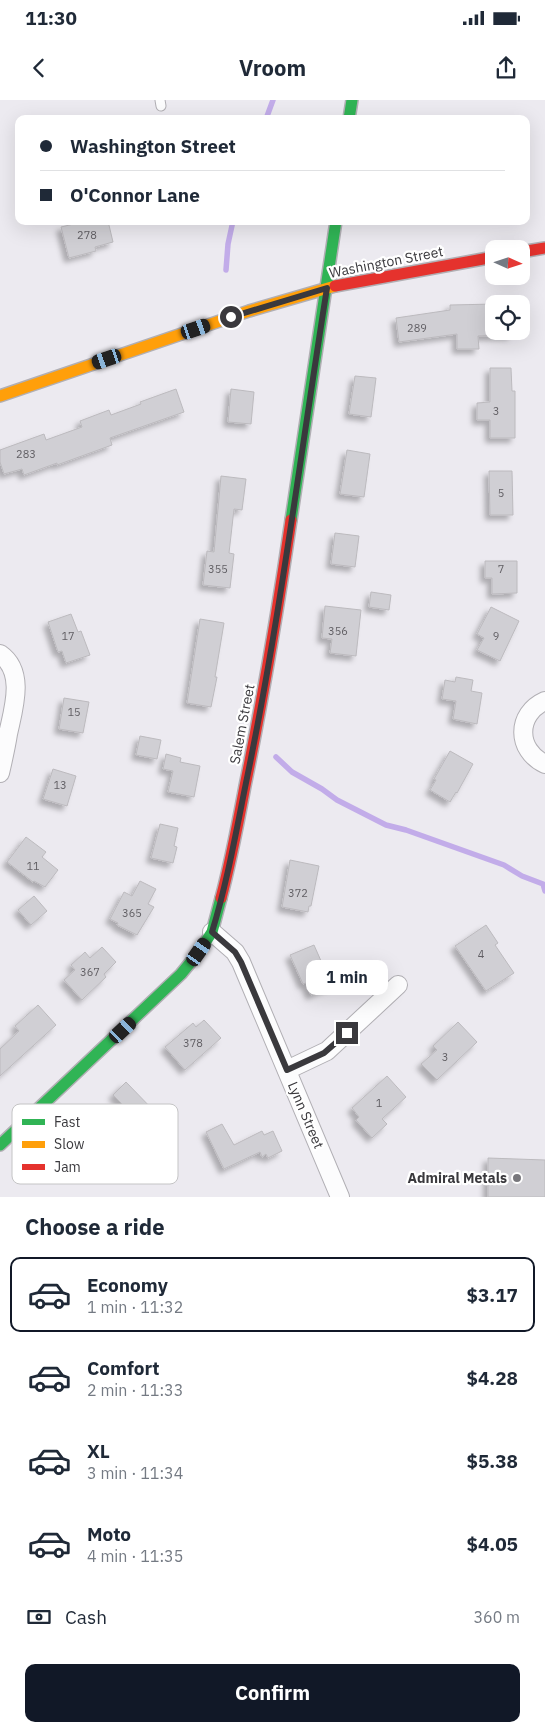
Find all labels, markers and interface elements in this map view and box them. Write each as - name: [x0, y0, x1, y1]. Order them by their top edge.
- text: 11:30: [25, 6, 77, 30]
- text: Vroom: [239, 53, 306, 82]
- icon: back: [25, 54, 53, 82]
- icon: share: [492, 54, 520, 82]
- text: Washington Street: [70, 134, 236, 158]
- text: O'Connor Lane: [70, 183, 200, 207]
- house number: 278: [77, 228, 97, 242]
- north arrow: [485, 240, 530, 285]
- map controls: [485, 240, 530, 340]
- street label: Washington Street: [327, 242, 445, 282]
- button: locate: [485, 295, 530, 340]
- route start: [220, 306, 242, 328]
- car: [179, 317, 212, 341]
- house number: 289: [407, 321, 427, 335]
- car: [90, 347, 123, 371]
- house number: 3: [493, 404, 499, 418]
- house number: 283: [16, 447, 36, 461]
- house number: 5: [498, 486, 504, 500]
- house number: 355: [208, 562, 228, 576]
- house number: 7: [498, 562, 504, 576]
- house number: 356: [328, 624, 348, 638]
- house number: 17: [61, 629, 75, 643]
- house number: 9: [493, 629, 499, 643]
- street label: Salem Street: [225, 682, 259, 765]
- house number: 15: [67, 705, 81, 719]
- house number: 13: [53, 778, 67, 792]
- house number: 11: [26, 859, 40, 873]
- house number: 372: [288, 886, 308, 900]
- house number: 365: [122, 906, 142, 920]
- car: [184, 935, 213, 969]
- house number: 4: [478, 947, 485, 961]
- callout: 1 min: [306, 960, 388, 996]
- house number: 367: [80, 965, 100, 979]
- text: 1 min: [326, 967, 368, 987]
- car: [106, 1014, 139, 1046]
- route end: [336, 1022, 358, 1044]
- house number: 378: [183, 1036, 203, 1050]
- house number: 3: [442, 1050, 448, 1064]
- street label: Lynn Street: [284, 1079, 328, 1151]
- house number: 1: [376, 1096, 383, 1110]
- legend: [12, 1104, 178, 1184]
- text: Fast: [54, 1113, 80, 1131]
- text: Slow: [54, 1135, 85, 1153]
- text: Jam: [54, 1158, 81, 1176]
- place label: Admiral Metals: [407, 1169, 507, 1187]
- marker: Admiral Metals: [511, 1172, 523, 1184]
- text: Choose a ride: [25, 1212, 165, 1241]
- icon: car: [27, 1272, 72, 1317]
- text: Economy: [87, 1273, 168, 1297]
- text: $3.17: [466, 1283, 518, 1307]
- text: 1 min · 11:32: [87, 1297, 183, 1317]
- icon: car: [27, 1355, 72, 1400]
- text: Comfort: [87, 1356, 160, 1380]
- text: $4.28: [466, 1366, 518, 1390]
- text: 2 min · 11:33: [87, 1380, 183, 1400]
- icon: car: [27, 1438, 72, 1483]
- text: XL: [87, 1439, 110, 1463]
- text: $5.38: [466, 1449, 518, 1473]
- text: 3 min · 11:34: [87, 1463, 183, 1483]
- icon: car: [27, 1521, 72, 1566]
- text: Moto: [87, 1522, 131, 1546]
- text: $4.05: [466, 1532, 518, 1556]
- text: 4 min · 11:35: [87, 1546, 183, 1566]
- icon: cash: [25, 1603, 53, 1631]
- text: Cash: [65, 1605, 107, 1629]
- text: 360 m: [473, 1607, 520, 1627]
- button: Confirm: [25, 1664, 520, 1722]

